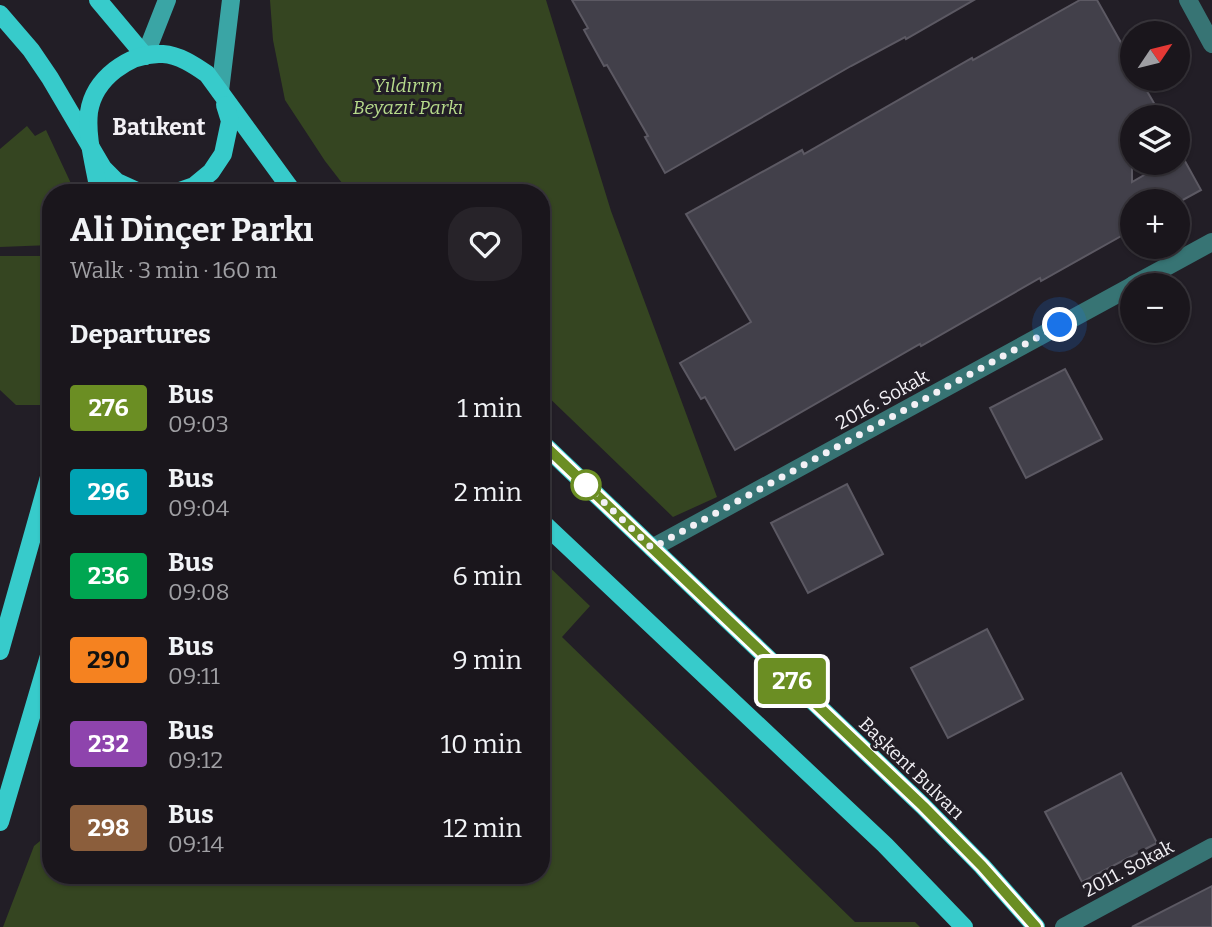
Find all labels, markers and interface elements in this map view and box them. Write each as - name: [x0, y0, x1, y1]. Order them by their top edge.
- north arrow: [1120, 21, 1190, 91]
- map controls: [1120, 21, 1190, 343]
- park label: Yıldırım Beyazıt Parkı: [353, 74, 463, 119]
- button: layers: [1120, 105, 1190, 175]
- district label: Batıkent: [112, 113, 206, 141]
- button: +: [1120, 189, 1190, 259]
- button: heart: [448, 207, 522, 281]
- text: Ali Dinçer Parkı: [70, 210, 314, 250]
- text: Walk · 3 min · 160 m: [70, 256, 277, 284]
- button: −: [1120, 273, 1190, 343]
- your location: [1042, 307, 1077, 342]
- text: Departures: [70, 319, 211, 350]
- street label: 2016. Sokak: [832, 364, 933, 434]
- text: Bus: [168, 379, 214, 410]
- text: 1 min: [457, 393, 522, 424]
- text: 276: [88, 394, 129, 422]
- text: 09:03: [168, 410, 229, 438]
- text: Bus: [168, 463, 214, 494]
- unlabelled marker: [571, 470, 601, 500]
- text: 2 min: [454, 477, 522, 508]
- text: 296: [88, 478, 129, 506]
- text: 09:04: [168, 494, 229, 522]
- text: Bus: [168, 547, 214, 578]
- text: 6 min: [453, 561, 522, 592]
- text: 236: [88, 562, 129, 590]
- text: 09:08: [168, 578, 230, 606]
- text: Bus: [168, 631, 214, 662]
- text: 9 min: [453, 645, 522, 676]
- text: 290: [87, 646, 130, 674]
- line badge: 276: [752, 658, 832, 704]
- text: 09:11: [168, 662, 220, 690]
- text: 276: [772, 667, 812, 695]
- street label: Başkent Bulvarı: [854, 712, 969, 825]
- text: Bus: [168, 715, 214, 746]
- text: 10 min: [441, 729, 522, 760]
- text: 232: [88, 730, 129, 758]
- text: 09:12: [168, 746, 223, 774]
- text: Bus: [168, 799, 214, 830]
- text: 12 min: [443, 813, 522, 844]
- text: 298: [87, 814, 130, 842]
- text: 09:14: [168, 830, 224, 858]
- street label: 2011. Sokak: [1079, 835, 1178, 902]

